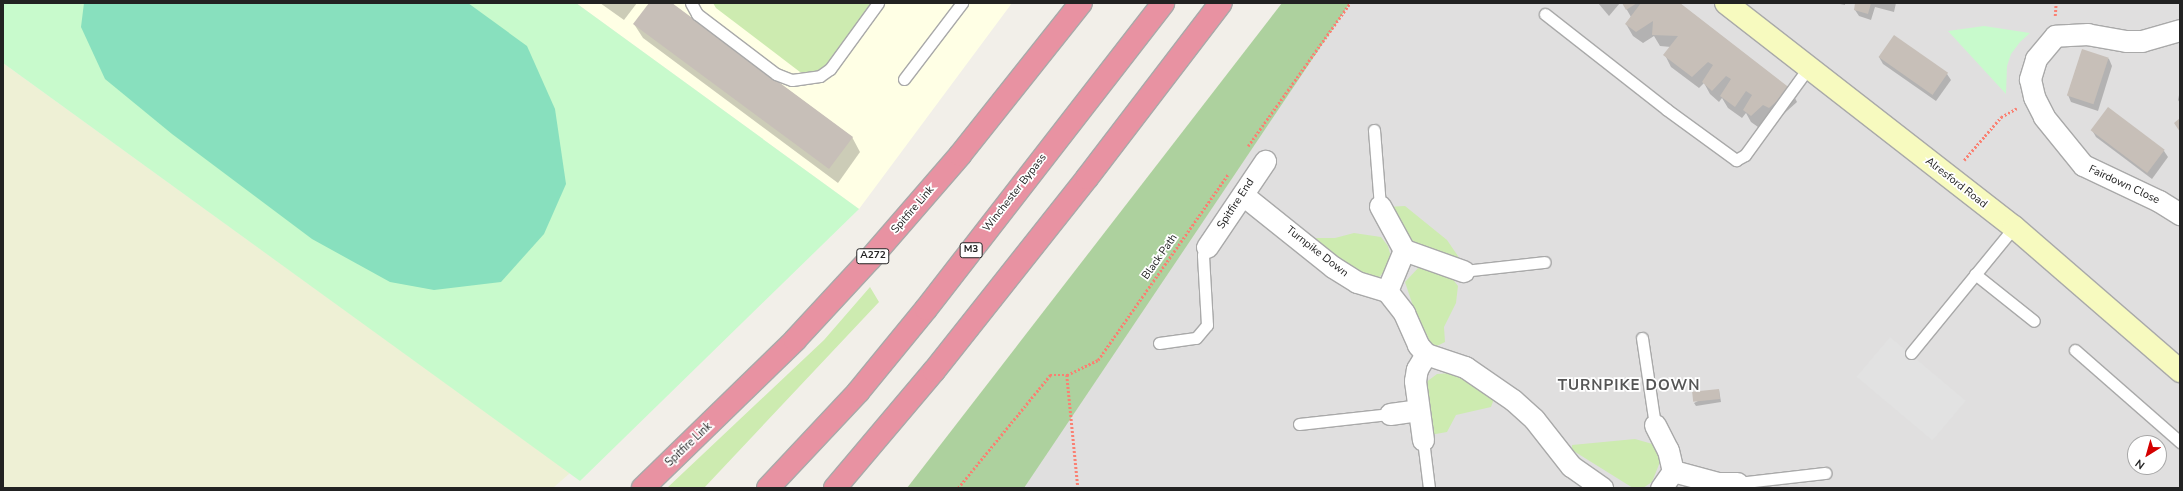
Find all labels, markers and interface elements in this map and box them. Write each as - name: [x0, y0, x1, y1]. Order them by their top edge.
- street label: Winchester Bypass: [980, 151, 1050, 235]
- street label: Alresford Road: [1923, 155, 1989, 211]
- street label: Fairdown Close: [2086, 163, 2162, 207]
- street label: Spitfire End: [1215, 176, 1257, 232]
- street label: Spitfire Link: [889, 184, 937, 236]
- street label: Turnpike Down: [1283, 224, 1351, 280]
- street label: Black Path: [1140, 232, 1180, 282]
- road number: M3: [959, 242, 983, 258]
- road number: A272: [856, 248, 890, 264]
- district label: TURNPIKE DOWN: [1558, 377, 1700, 395]
- street label: Spitfire Link: [663, 420, 715, 470]
- north arrow: [2127, 435, 2167, 475]
- text: N: [2132, 456, 2148, 473]

